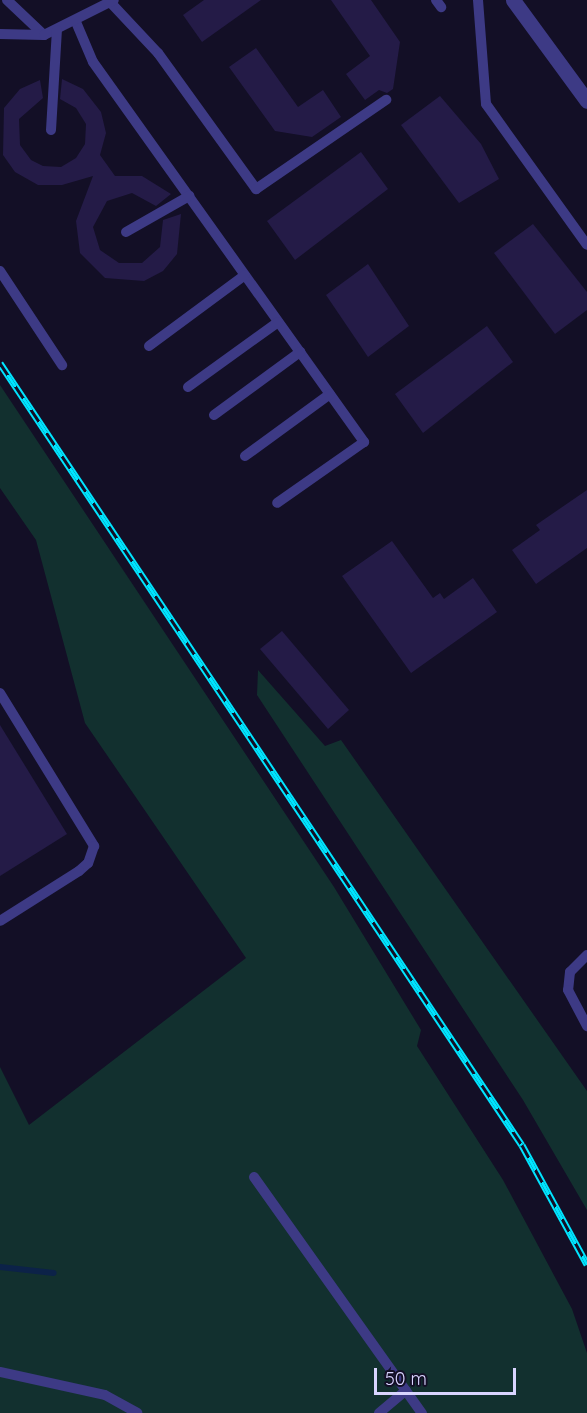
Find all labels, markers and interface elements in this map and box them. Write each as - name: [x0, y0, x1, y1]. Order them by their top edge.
- scale bar: [377, 1356, 520, 1394]
- text: 50 m: [385, 1367, 427, 1390]

